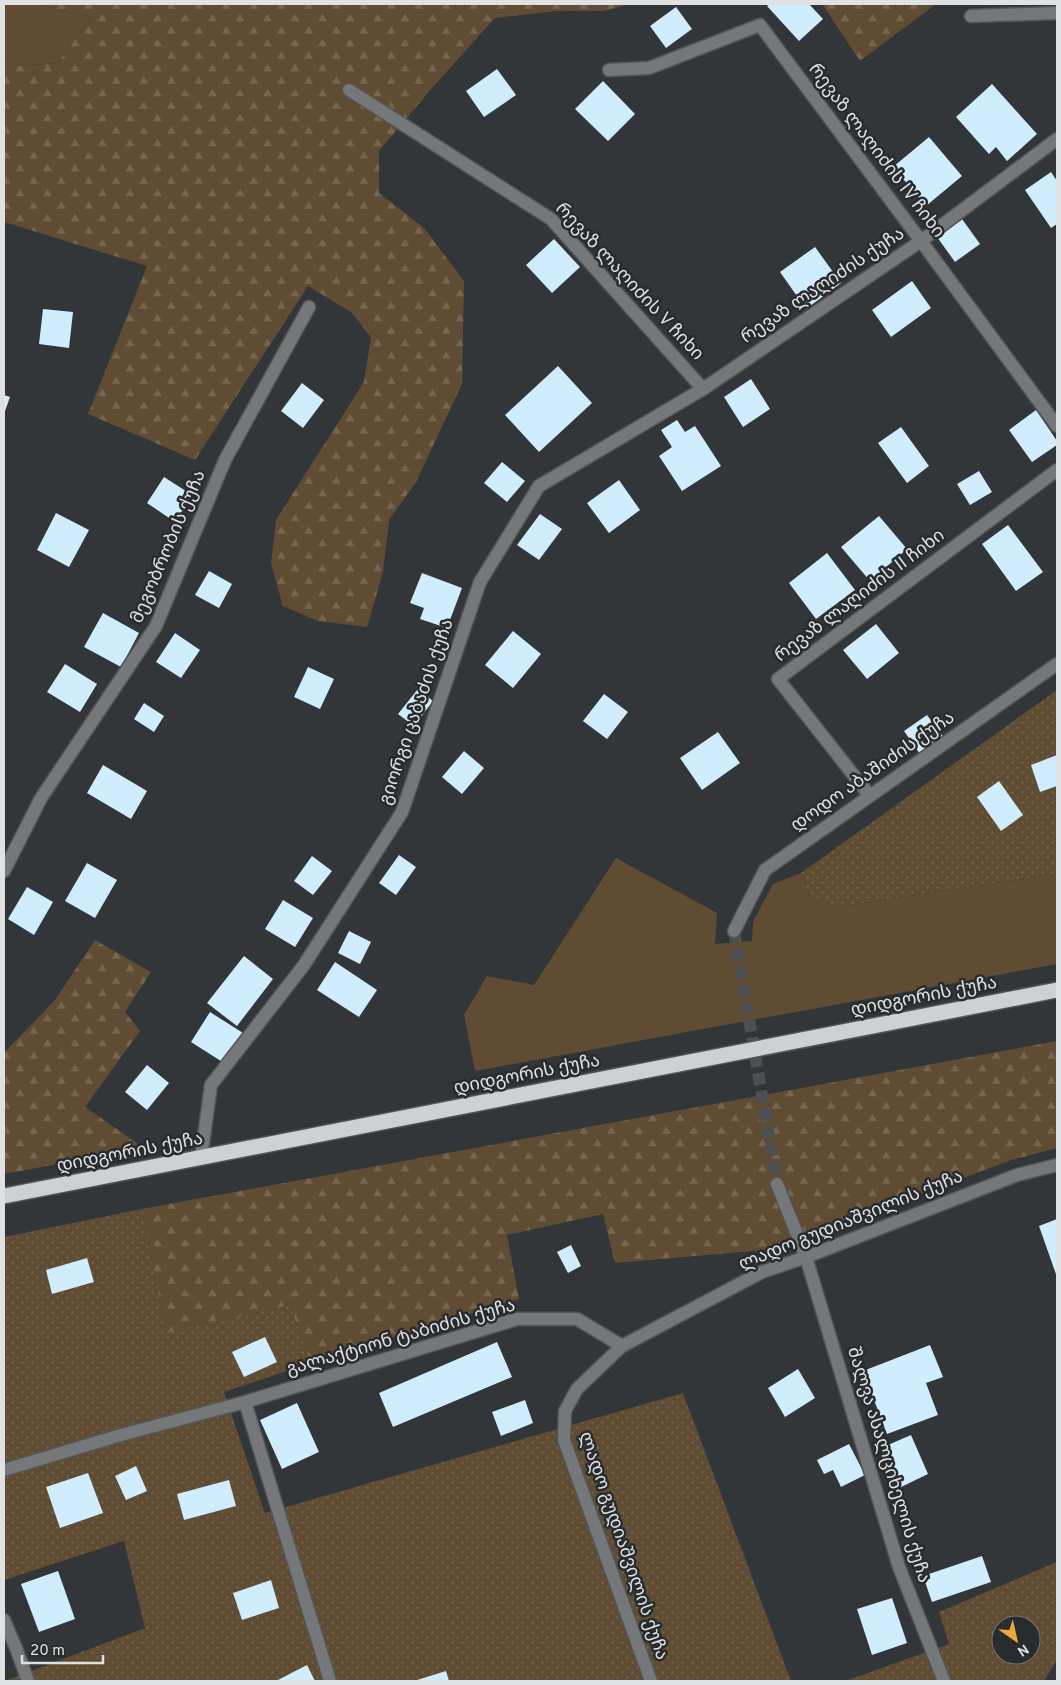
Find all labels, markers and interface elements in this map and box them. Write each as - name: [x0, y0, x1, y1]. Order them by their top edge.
- street label: რევაზ ლაღიძის IV ჩიხი: [803, 59, 949, 243]
- street label: რევაზ ლაღიძის V ჩიხი: [550, 198, 708, 366]
- street label: რევაზ ლაღიძის ქუჩა: [737, 223, 909, 349]
- street label: მეგობრობის ქუჩა: [126, 467, 212, 627]
- street label: რევაზ ლაღიძის II ჩიხი: [770, 525, 950, 667]
- street label: გიორგი ცაბაძის ქუჩა: [374, 616, 460, 808]
- street label: დოდო აბაშიძის ქუჩა: [786, 707, 960, 837]
- street label: დიდგორის ქუჩა: [849, 972, 999, 1022]
- street label: დიდგორის ქუჩა: [452, 1050, 602, 1100]
- street label: დიდგორის ქუჩა: [55, 1128, 205, 1178]
- street label: ლადო გუდიაშვილის ქუჩა: [735, 1165, 967, 1277]
- street label: გალაქტიონ ტაბიძის ქუჩა: [284, 1294, 518, 1382]
- street label: შალვა ასალციხელის ქუჩა: [841, 1344, 935, 1586]
- street label: ლადო გუდიაშვილის ქუჩა: [573, 1429, 673, 1663]
- north arrow: [991, 1615, 1041, 1665]
- scale bar: [22, 1632, 104, 1664]
- text: N: [1014, 1640, 1031, 1659]
- text: 20 m: [30, 1642, 65, 1661]

